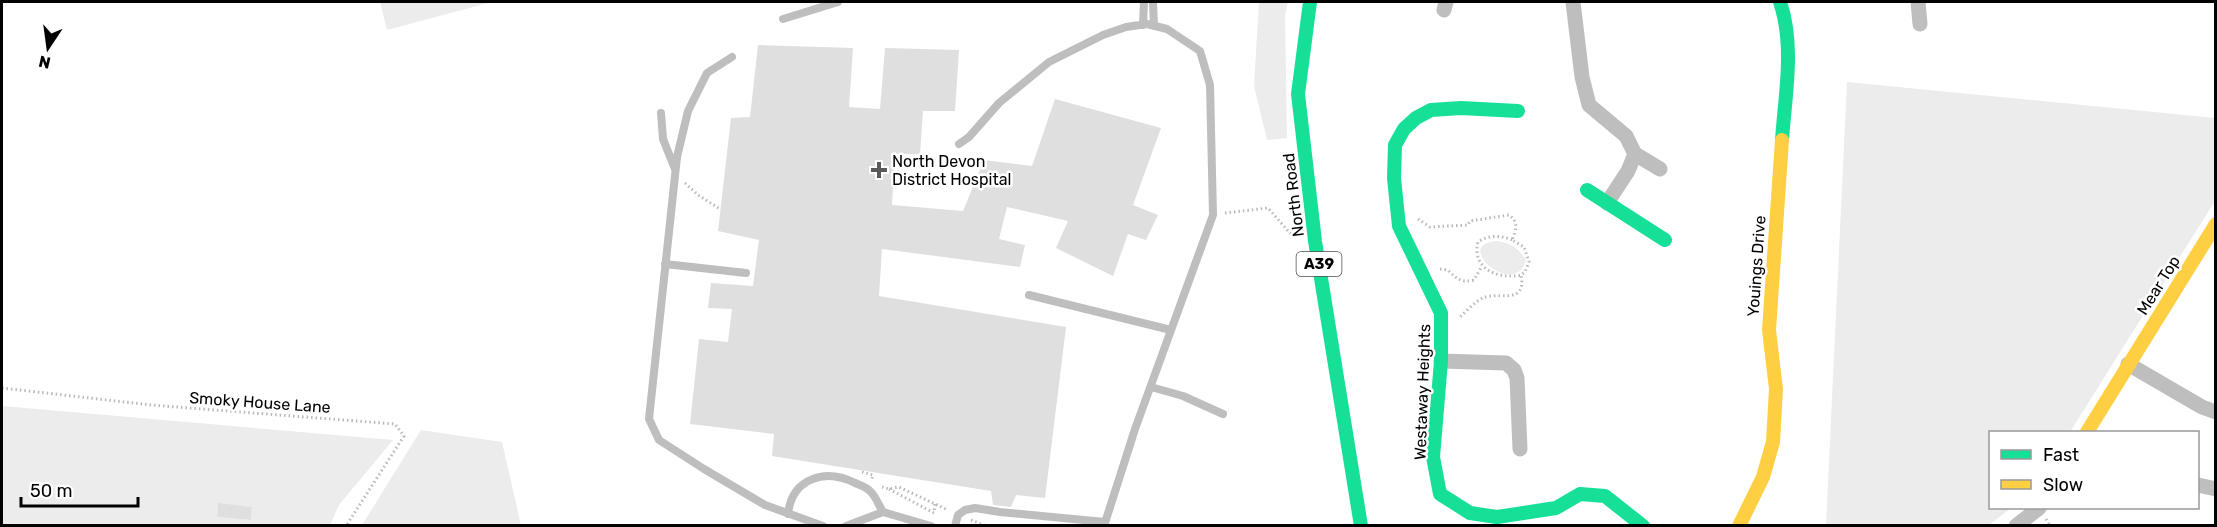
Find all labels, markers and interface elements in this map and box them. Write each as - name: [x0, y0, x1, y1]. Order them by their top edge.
- north arrow: [18, 18, 78, 78]
- text: N: [37, 52, 52, 73]
- place label: North Devon District Hospital: [892, 152, 1011, 189]
- street label: North Road: [1279, 152, 1308, 238]
- marker: North Devon District Hospital: [870, 161, 888, 179]
- street label: Youings Drive: [1743, 215, 1770, 317]
- road number: A39: [1296, 252, 1342, 276]
- street label: Mear Top: [2133, 252, 2184, 318]
- street label: Westaway Heights: [1411, 324, 1434, 460]
- street label: Smoky House Lane: [189, 388, 331, 417]
- legend: [1989, 431, 2199, 509]
- text: Fast: [2043, 444, 2079, 466]
- scale bar: [21, 470, 138, 508]
- text: Slow: [2043, 474, 2083, 496]
- text: 50 m: [30, 480, 73, 502]

